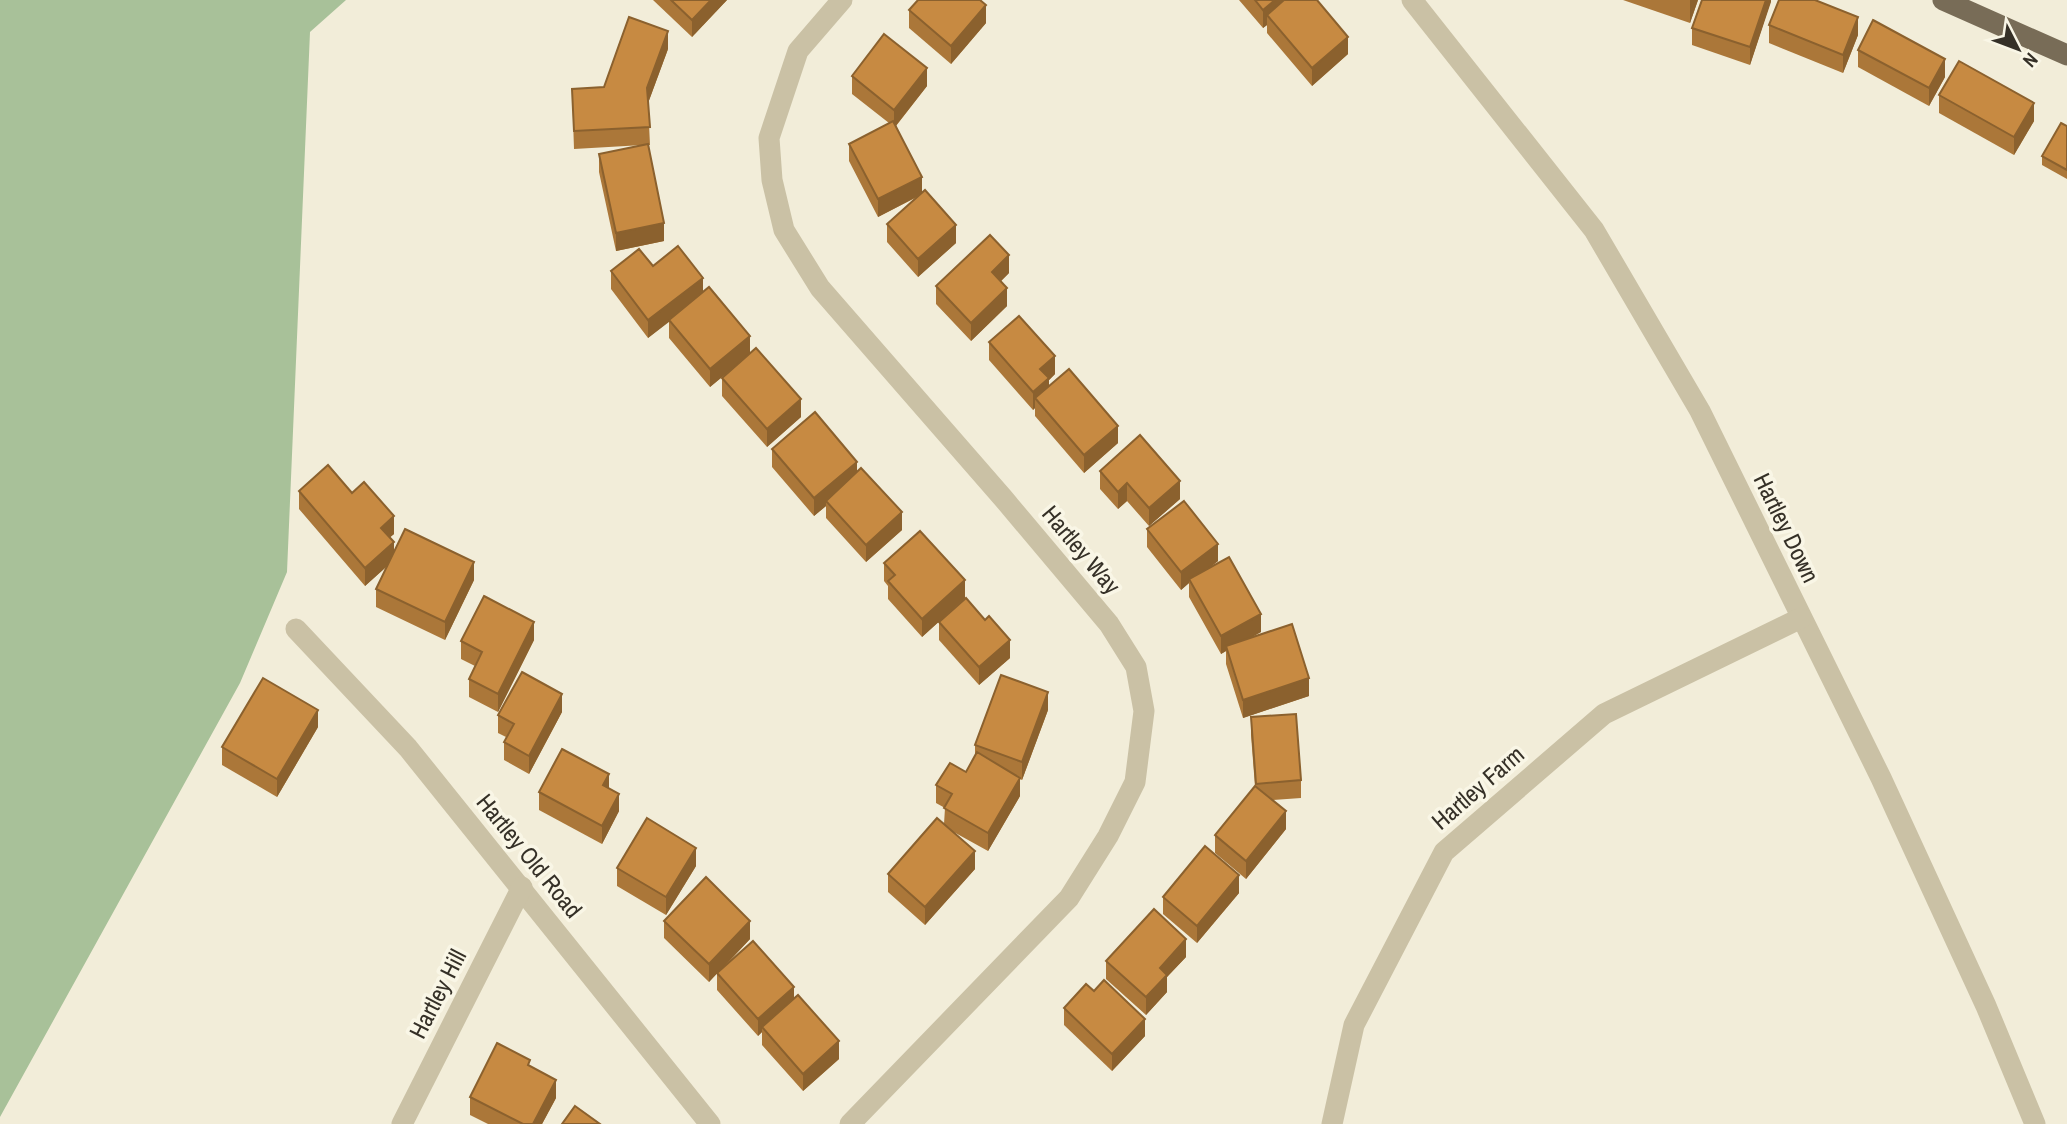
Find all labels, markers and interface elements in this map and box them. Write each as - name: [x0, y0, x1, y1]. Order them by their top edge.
- north arrow: [1983, 14, 2053, 84]
- text: N: [2017, 47, 2044, 73]
- street label: Hartley Down: [1747, 467, 1827, 588]
- street label: Hartley Way: [1035, 498, 1128, 601]
- street label: Hartley Farm: [1424, 738, 1530, 836]
- street label: Hartley Old Road: [470, 787, 590, 924]
- street label: Hartley Hill: [401, 943, 473, 1044]

